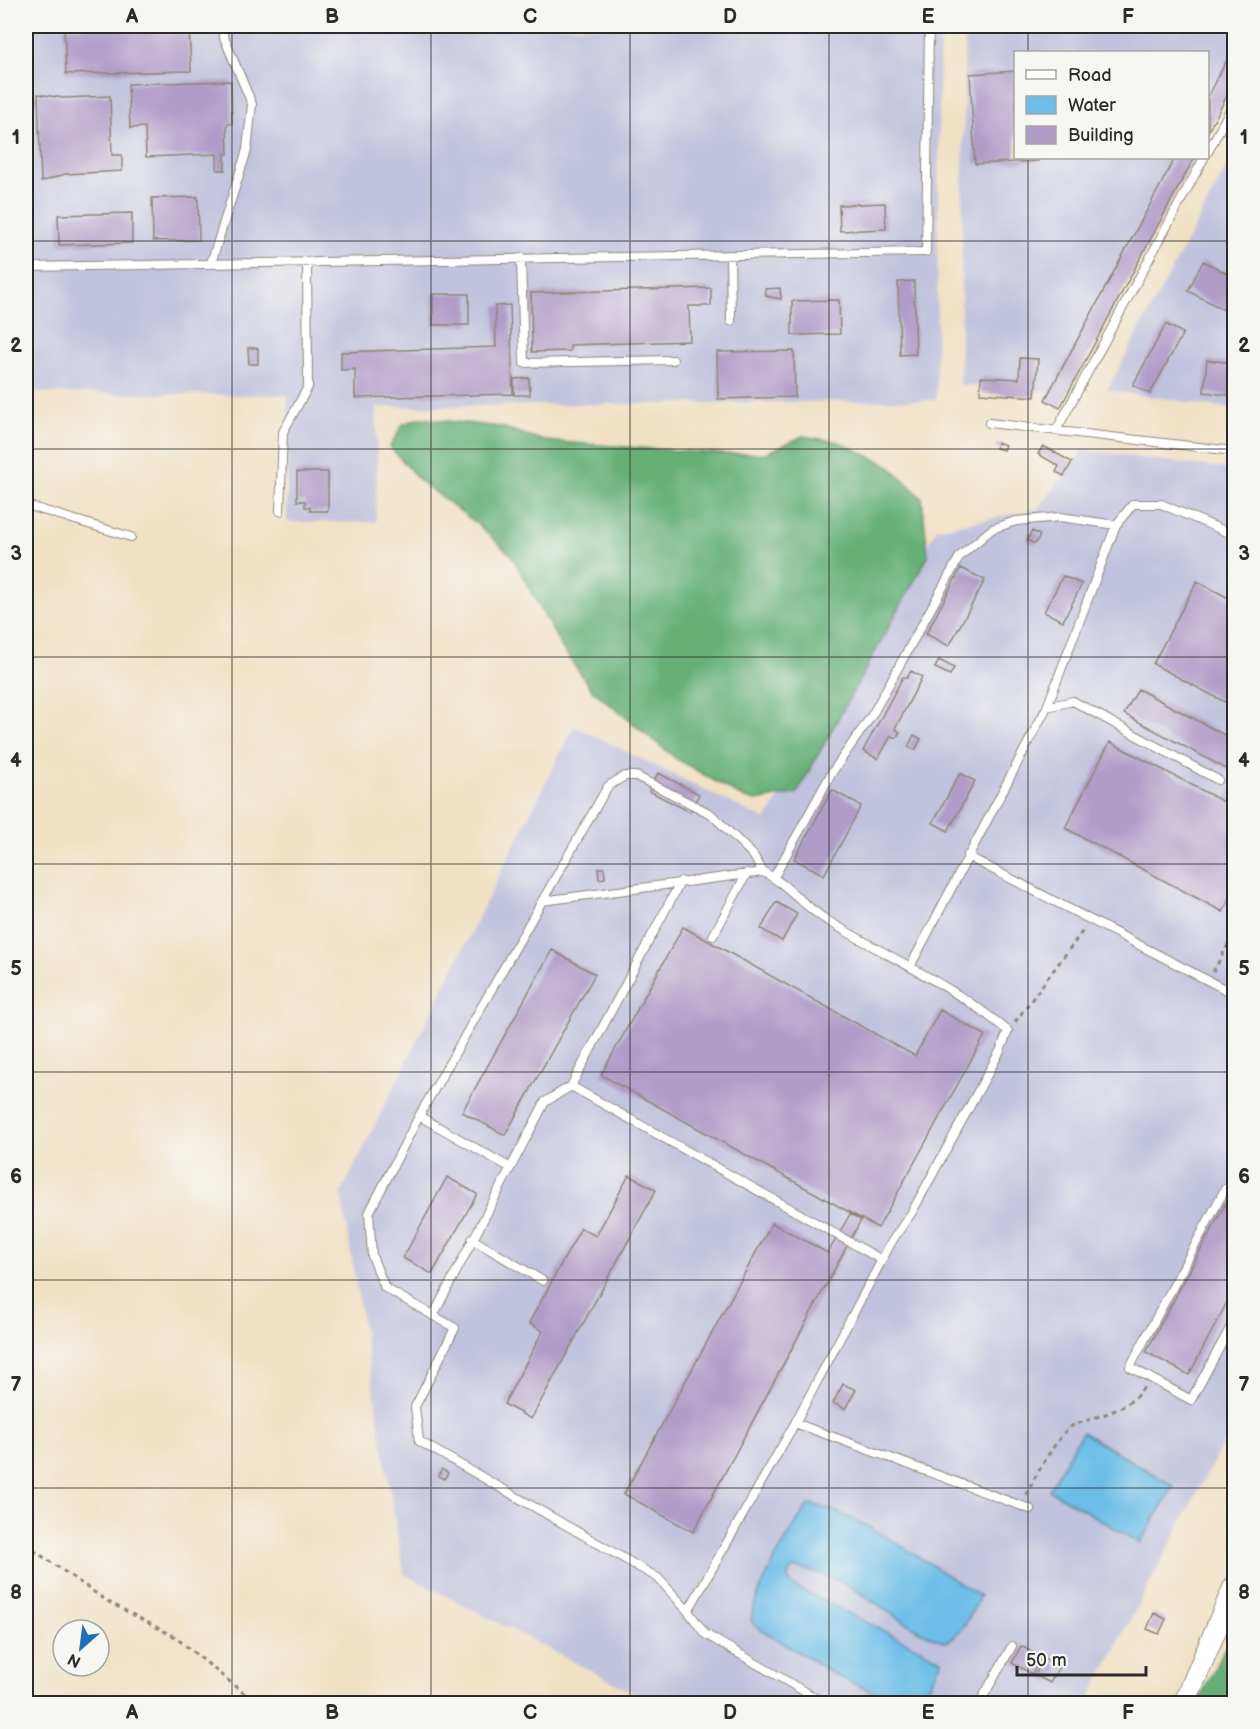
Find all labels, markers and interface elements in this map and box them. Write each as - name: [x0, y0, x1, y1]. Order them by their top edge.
- text: A: [125, 5, 139, 29]
- text: B: [325, 5, 339, 29]
- text: C: [523, 5, 537, 29]
- text: D: [723, 5, 737, 29]
- text: E: [922, 5, 935, 29]
- text: F: [1122, 5, 1134, 29]
- legend: [1014, 51, 1209, 159]
- text: Road: [1068, 65, 1112, 86]
- text: Water: [1068, 95, 1116, 116]
- text: Building: [1068, 125, 1134, 146]
- text: 1: [12, 126, 20, 150]
- text: 1: [1240, 126, 1248, 150]
- text: 2: [10, 334, 22, 358]
- text: 2: [1238, 334, 1250, 358]
- text: 3: [10, 542, 22, 566]
- text: 3: [1238, 542, 1250, 566]
- text: 4: [10, 749, 22, 773]
- text: 4: [1238, 749, 1250, 773]
- text: 5: [10, 957, 22, 981]
- text: 5: [1238, 957, 1250, 981]
- text: 6: [10, 1165, 22, 1189]
- text: 6: [1238, 1165, 1250, 1189]
- text: 7: [10, 1373, 22, 1397]
- text: 7: [1238, 1373, 1250, 1397]
- text: 8: [10, 1581, 22, 1605]
- text: 8: [1238, 1581, 1250, 1605]
- north arrow: [51, 1618, 111, 1678]
- scale bar: [1017, 1639, 1146, 1677]
- text: N: [65, 1649, 84, 1671]
- text: 50 m: [1026, 1650, 1067, 1671]
- text: A: [125, 1701, 139, 1725]
- text: B: [325, 1701, 339, 1725]
- text: C: [523, 1701, 537, 1725]
- text: D: [723, 1701, 737, 1725]
- text: E: [922, 1701, 935, 1725]
- text: F: [1122, 1701, 1134, 1725]

